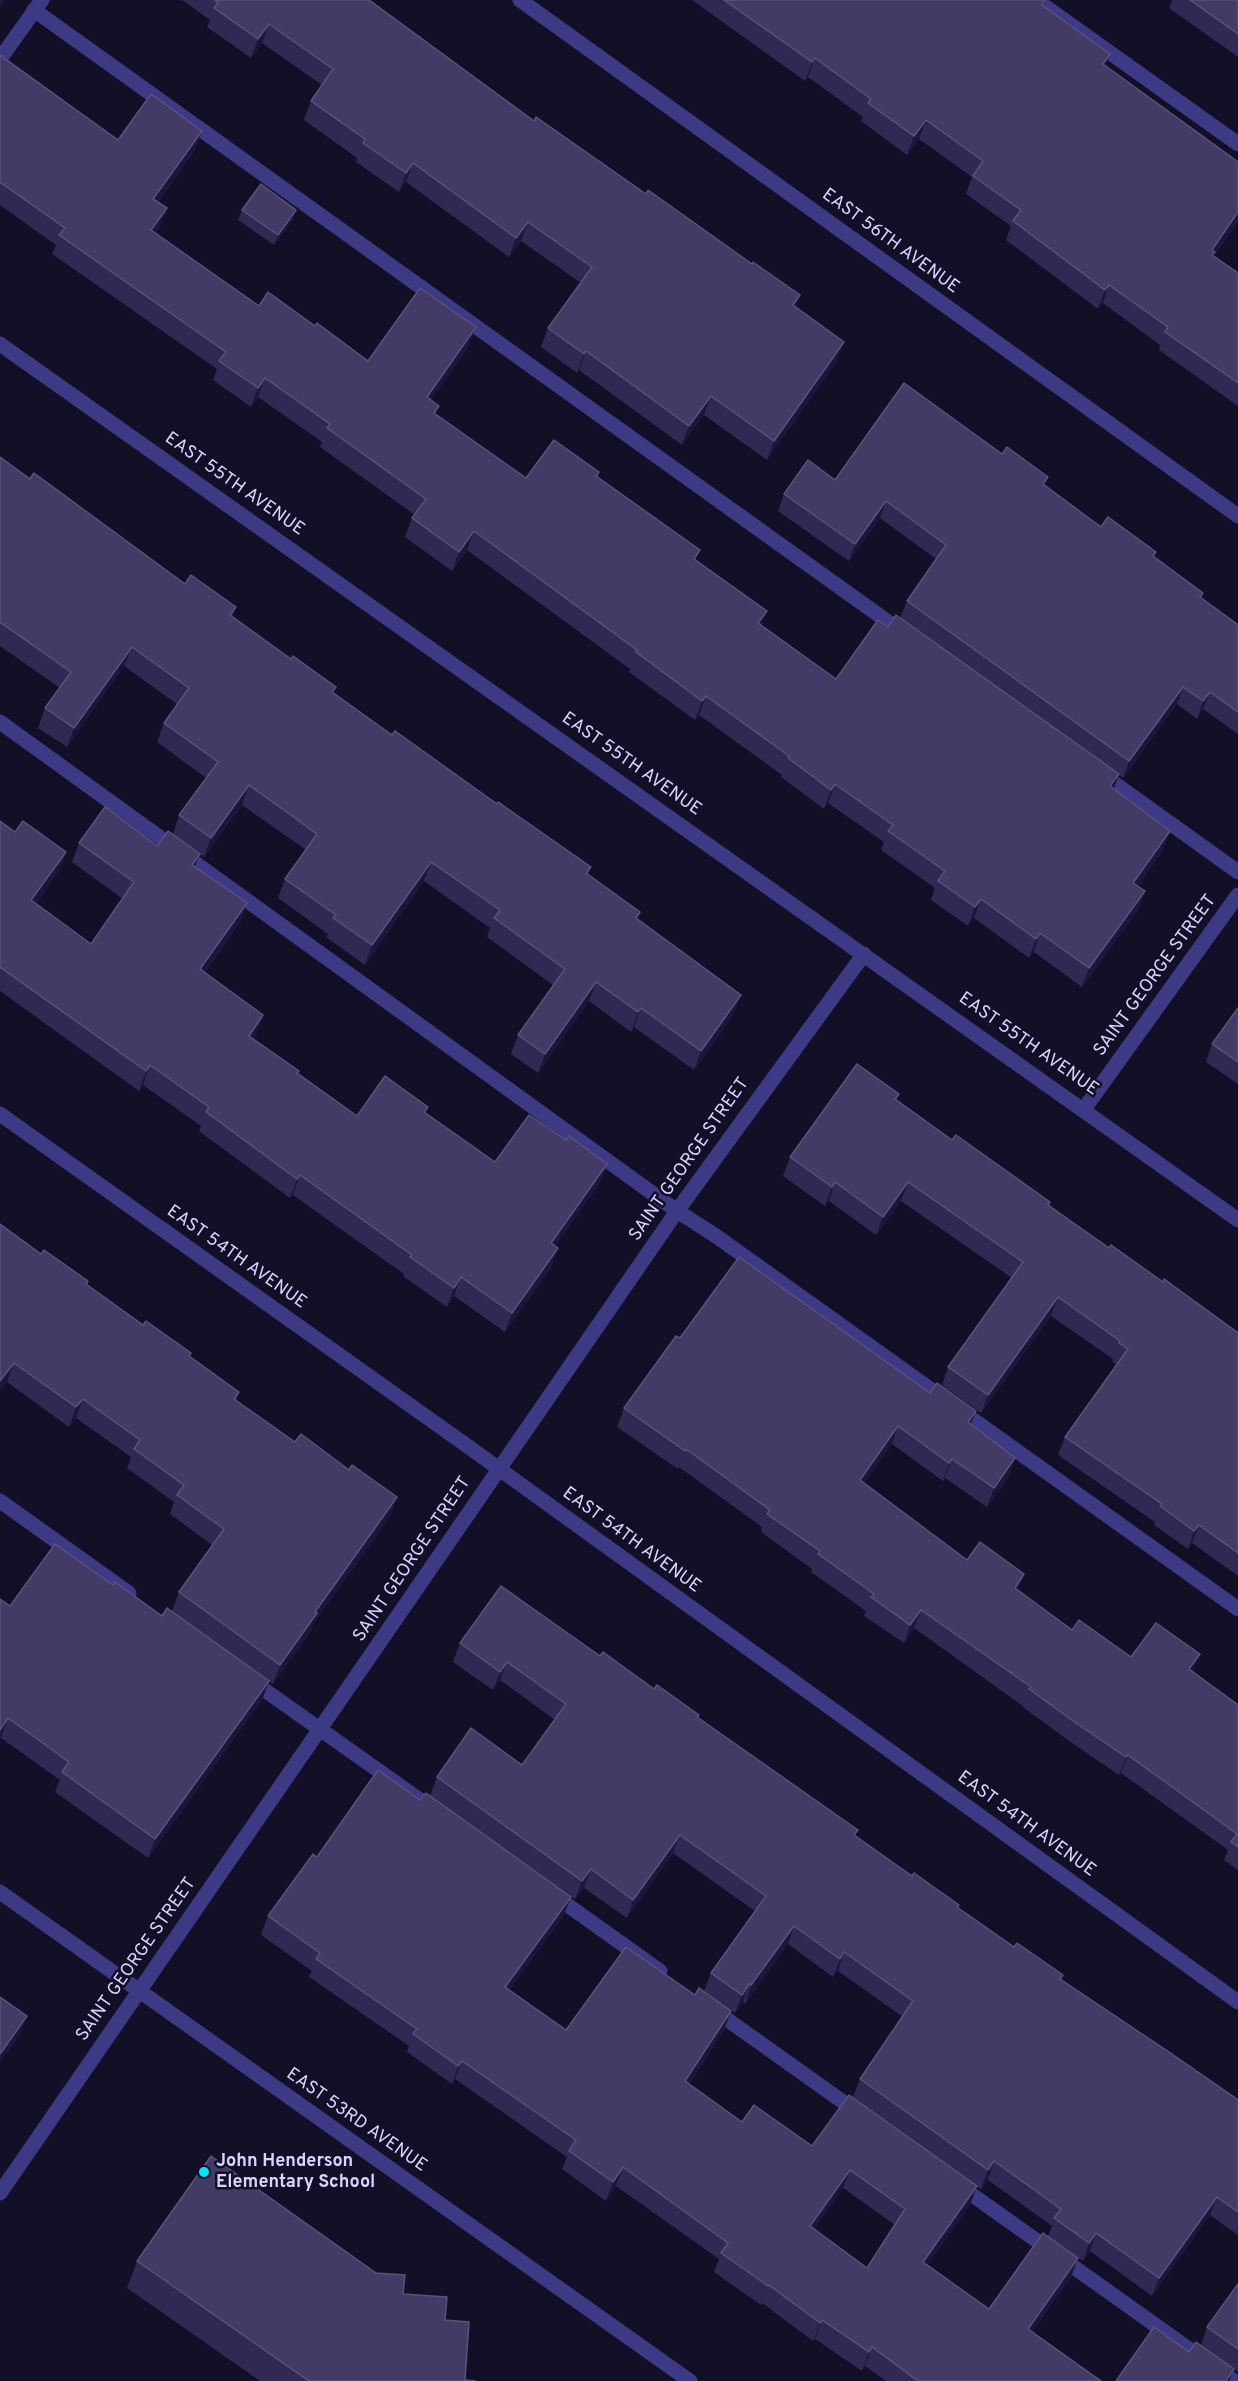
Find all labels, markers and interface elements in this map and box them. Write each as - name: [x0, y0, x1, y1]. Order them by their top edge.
- street label: EAST 56TH AVENUE: [817, 185, 963, 299]
- street label: EAST 55TH AVENUE: [160, 429, 308, 541]
- street label: EAST 55TH AVENUE: [557, 709, 705, 821]
- street label: SAINT GEORGE STREET: [1090, 891, 1222, 1061]
- street label: EAST 55TH AVENUE: [954, 989, 1102, 1101]
- street label: SAINT GEORGE STREET: [625, 1074, 755, 1246]
- street label: EAST 54TH AVENUE: [162, 1202, 310, 1314]
- street label: SAINT GEORGE STREET: [350, 1473, 476, 1647]
- street label: EAST 54TH AVENUE: [558, 1483, 704, 1599]
- street label: EAST 54TH AVENUE: [953, 1767, 1099, 1883]
- street label: SAINT GEORGE STREET: [72, 1874, 202, 2046]
- street label: EAST 53RD AVENUE: [281, 2064, 431, 2178]
- place label: John Henderson Elementary School: [216, 2151, 375, 2194]
- marker: John Henderson Elementary School: [197, 2165, 211, 2179]

